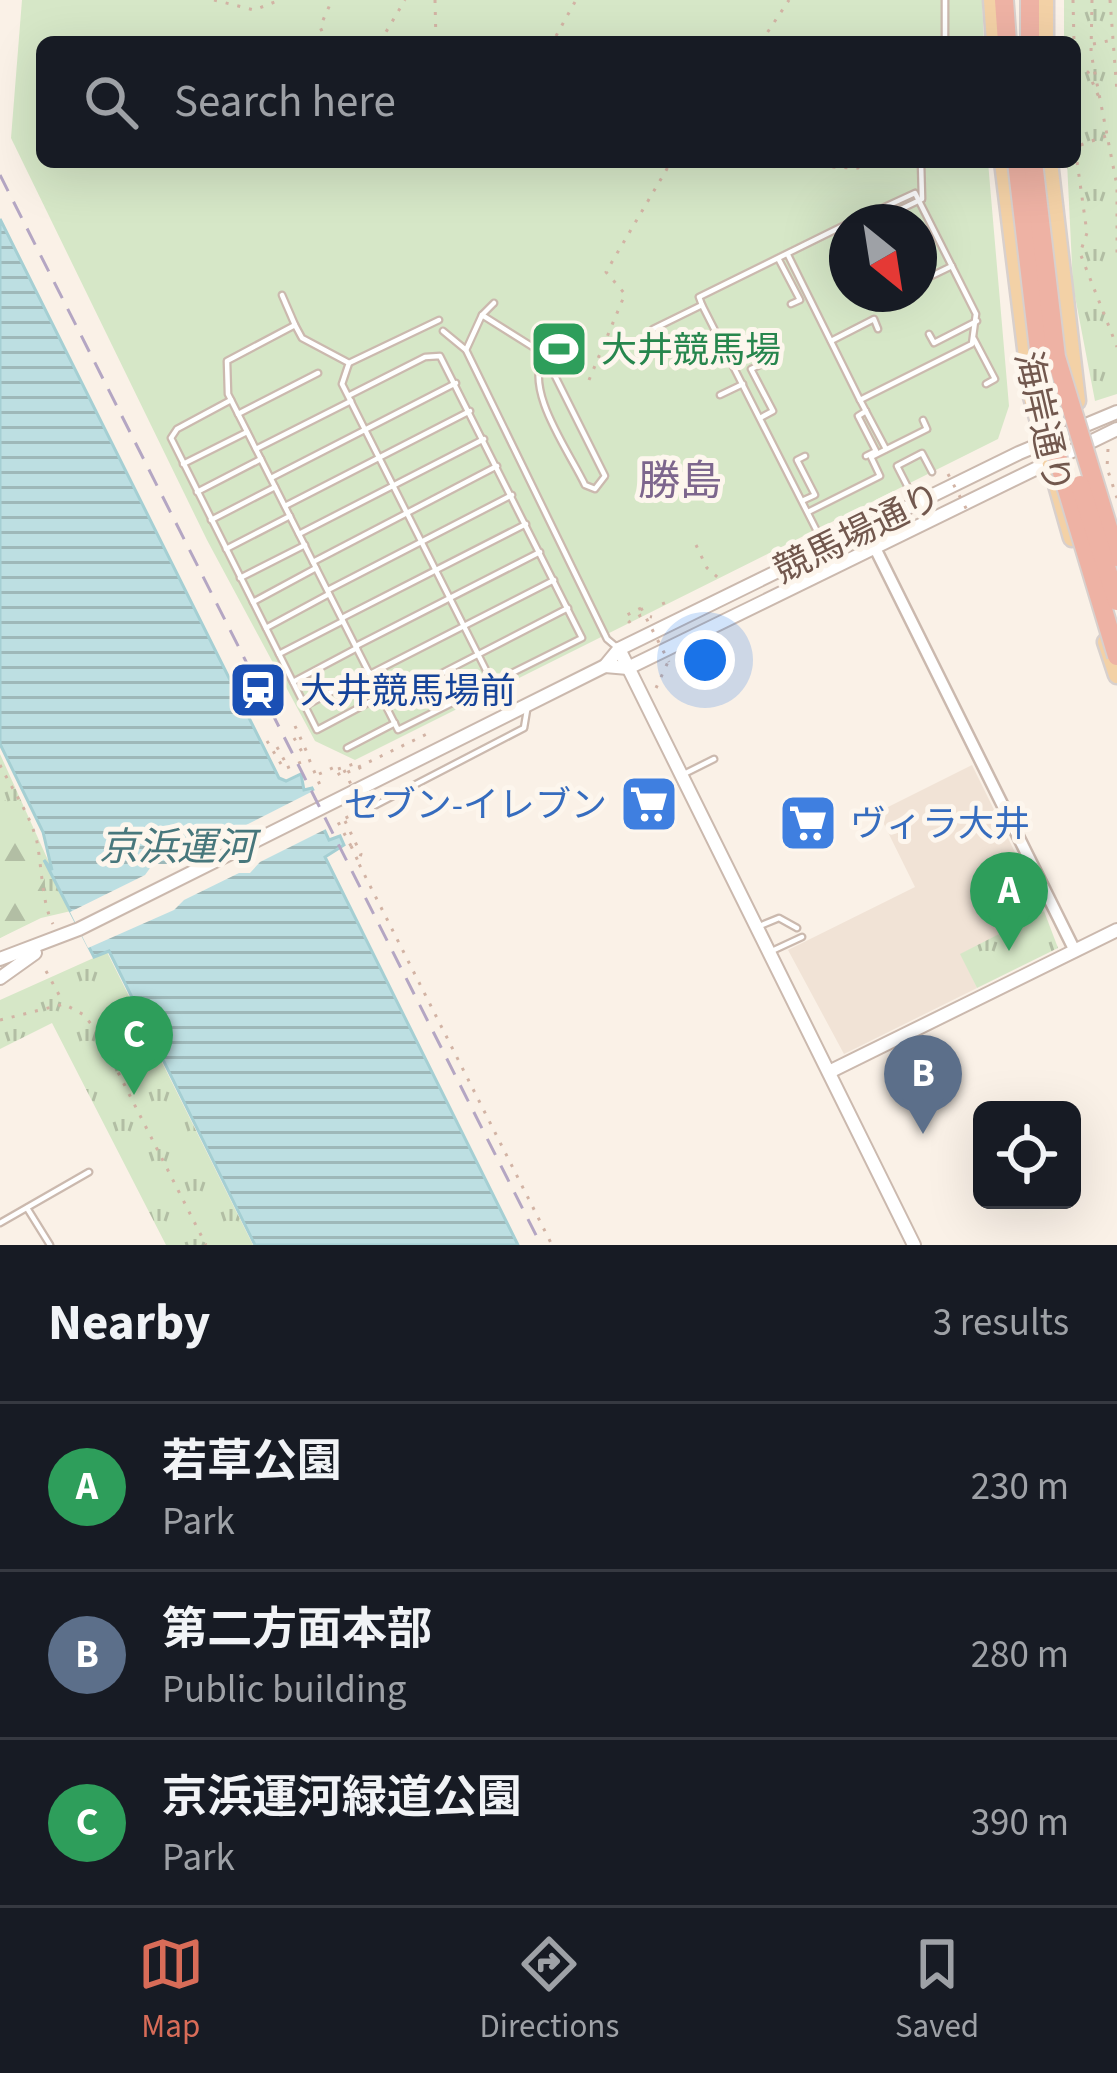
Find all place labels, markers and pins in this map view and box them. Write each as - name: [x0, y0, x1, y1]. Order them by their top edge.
- sports icon: 大井競馬場: [528, 318, 590, 380]
- place label: 大井競馬場: [601, 325, 781, 376]
- station icon: 大井競馬場前: [227, 659, 289, 721]
- place label: 大井競馬場前: [300, 666, 516, 717]
- supermarket icon: セブン-イレブン: [618, 773, 680, 835]
- place label: セブン-イレブン: [344, 780, 607, 831]
- supermarket icon: ヴィラ大井: [777, 792, 839, 854]
- place label: ヴィラ大井: [850, 799, 1030, 850]
- pin: A: [970, 852, 1048, 951]
- pin: C: [95, 996, 173, 1095]
- pin: B: [884, 1035, 962, 1134]

